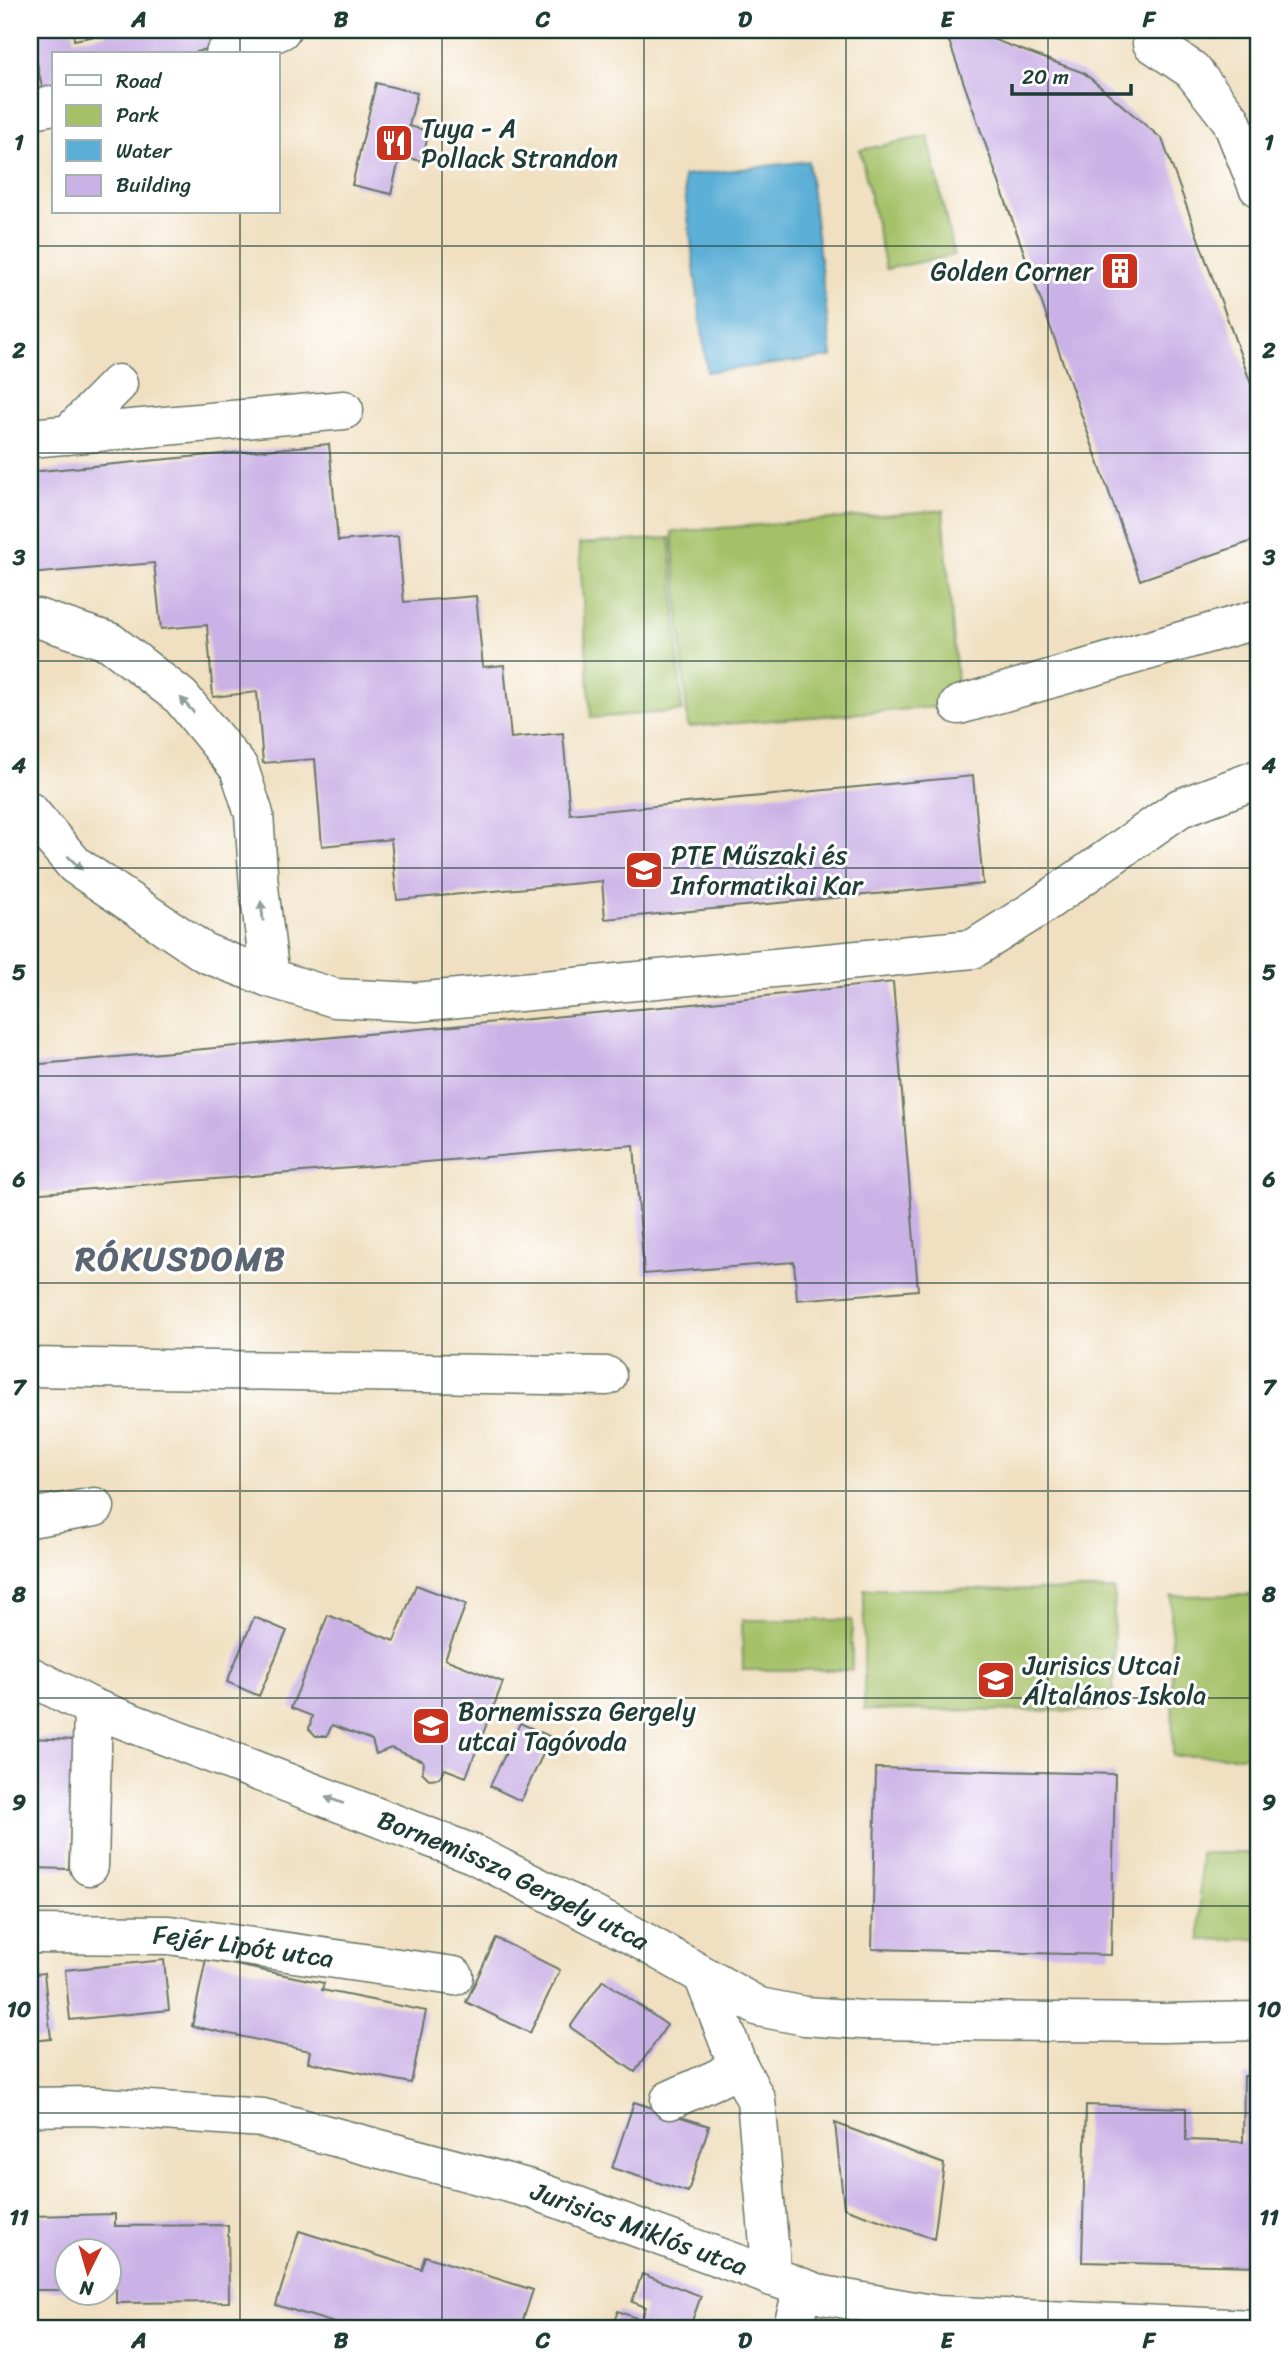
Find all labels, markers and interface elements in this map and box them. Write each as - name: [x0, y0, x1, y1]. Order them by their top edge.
- text: A: [130, 0, 147, 40]
- text: B: [334, 0, 349, 40]
- text: C: [535, 0, 551, 40]
- text: D: [738, 0, 753, 40]
- text: E: [941, 0, 956, 40]
- text: F: [1142, 0, 1157, 40]
- legend: [52, 52, 280, 214]
- scale bar: [1012, 52, 1130, 96]
- text: 20 m: [1022, 58, 1069, 96]
- text: Road: [116, 62, 163, 100]
- text: Park: [116, 96, 159, 134]
- place label: Tuya - A Pollack Strandon: [421, 105, 618, 181]
- text: 1: [14, 122, 24, 163]
- restaurant icon: Tuya - A Pollack Strandon: [373, 122, 415, 164]
- text: 1: [1264, 122, 1274, 163]
- text: Water: [116, 132, 173, 170]
- text: Building: [116, 166, 192, 204]
- place label: Golden Corner: [930, 248, 1094, 294]
- building icon: Golden Corner: [1099, 250, 1141, 292]
- text: 2: [11, 330, 26, 371]
- text: 2: [1261, 330, 1276, 371]
- text: 3: [12, 537, 26, 578]
- text: 3: [1262, 537, 1276, 578]
- one-way arrow: [179, 696, 195, 714]
- text: 4: [11, 745, 27, 786]
- text: 4: [1261, 745, 1277, 786]
- place label: PTE Műszaki és Informatikai Kar: [670, 832, 864, 908]
- school or university icon: PTE Műszaki és Informatikai Kar: [623, 849, 665, 891]
- one-way arrow: [66, 855, 84, 871]
- one-way arrow: [256, 900, 267, 922]
- text: 5: [12, 952, 26, 993]
- text: 5: [1262, 952, 1276, 993]
- text: 6: [11, 1159, 26, 1200]
- text: 6: [1261, 1159, 1276, 1200]
- district label: RÓKUSDOMB: [75, 1230, 286, 1288]
- text: 7: [12, 1367, 27, 1408]
- text: 7: [1262, 1367, 1277, 1408]
- text: 8: [11, 1574, 26, 1615]
- text: 8: [1261, 1574, 1276, 1615]
- place label: Jurisics Utcai Általános Iskola: [1022, 1642, 1206, 1718]
- school or university icon: Jurisics Utcai Általános Iskola: [975, 1659, 1017, 1701]
- place label: Bornemissza Gergely utcai Tagóvoda: [458, 1688, 696, 1764]
- school or university icon: Bornemissza Gergely utcai Tagóvoda: [410, 1705, 452, 1747]
- text: 9: [12, 1782, 26, 1823]
- text: 9: [1262, 1782, 1276, 1823]
- one-way arrow: [323, 1795, 344, 1806]
- street label: Bornemissza Gergely utca: [371, 1796, 659, 1964]
- street label: Fejér Lipót utca: [153, 1912, 337, 1981]
- text: 10: [7, 1989, 32, 2030]
- text: 10: [1257, 1989, 1282, 2030]
- street label: Jurisics Miklós utca: [524, 2168, 754, 2289]
- text: 11: [9, 2197, 29, 2238]
- text: 11: [1259, 2197, 1279, 2238]
- north arrow: [52, 2236, 122, 2306]
- text: N: [78, 2271, 96, 2306]
- text: A: [130, 2320, 147, 2359]
- text: B: [334, 2320, 349, 2359]
- text: C: [535, 2320, 551, 2359]
- text: D: [738, 2320, 753, 2359]
- text: E: [941, 2320, 956, 2359]
- text: F: [1142, 2320, 1157, 2359]

